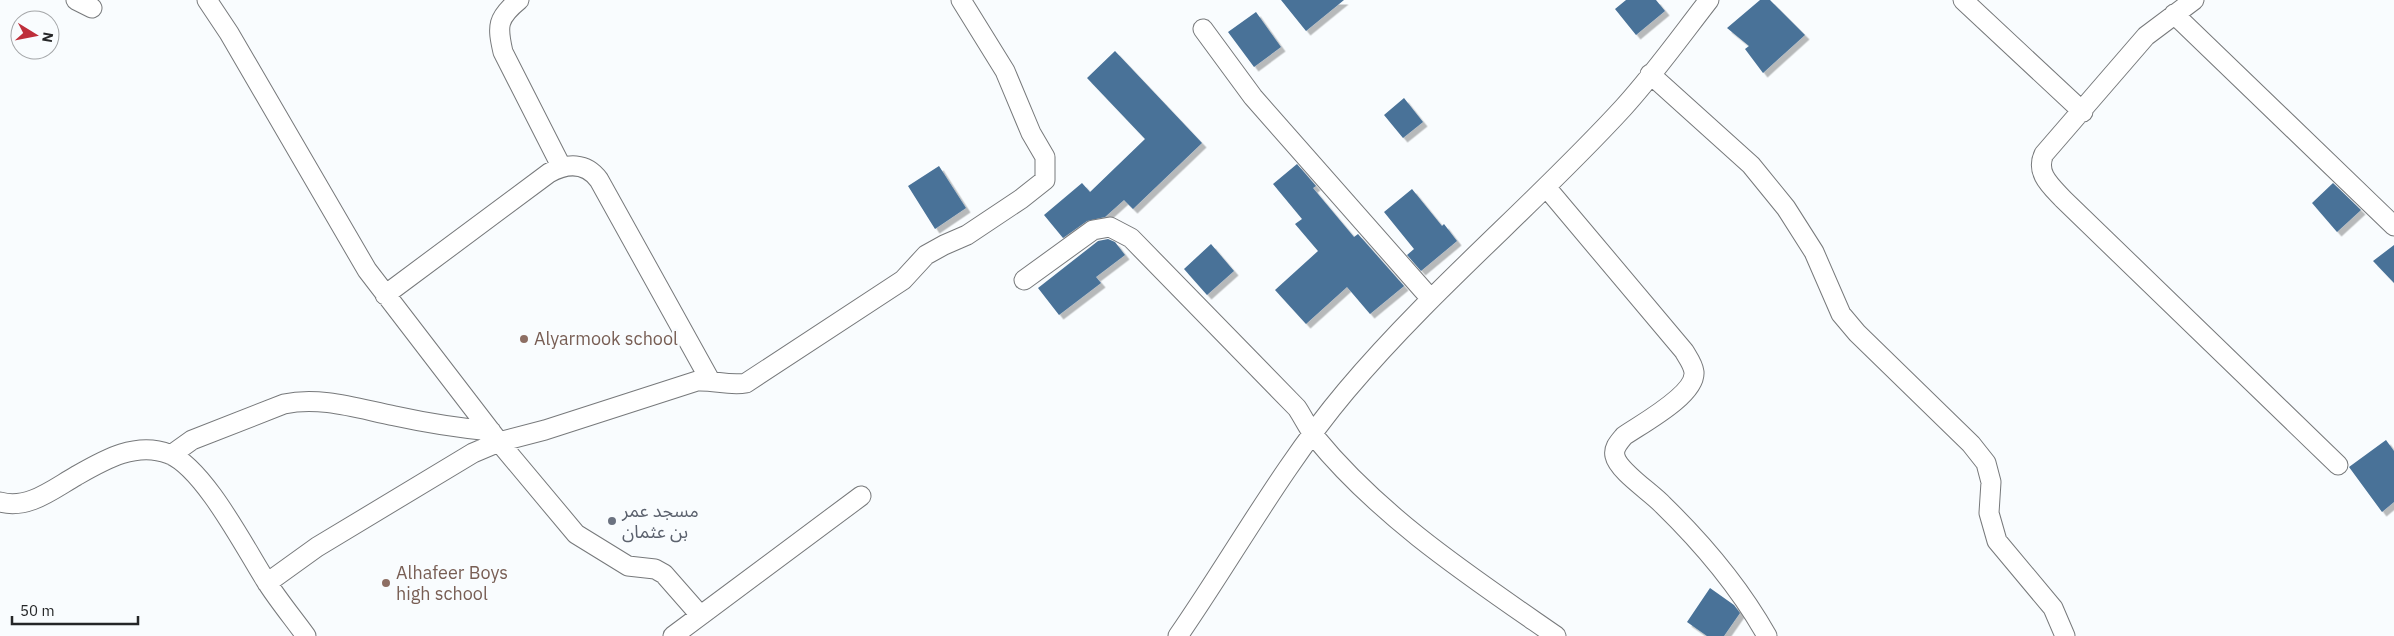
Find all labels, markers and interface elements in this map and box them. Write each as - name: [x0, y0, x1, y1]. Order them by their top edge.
- north arrow: [10, 10, 60, 60]
- text: N: [38, 31, 58, 44]
- place label: Alyarmook school: [534, 327, 678, 350]
- marker: Alyarmook school: [518, 333, 530, 345]
- place label: مسجد عمر بن عثمان: [621, 499, 699, 543]
- marker: مسجد عمر بن عثمان: [606, 515, 618, 527]
- place label: Alhafeer Boys high school: [396, 561, 508, 605]
- marker: Alhafeer Boys high school: [380, 577, 392, 589]
- scale bar: [12, 594, 139, 626]
- text: 50 m: [20, 601, 55, 620]

